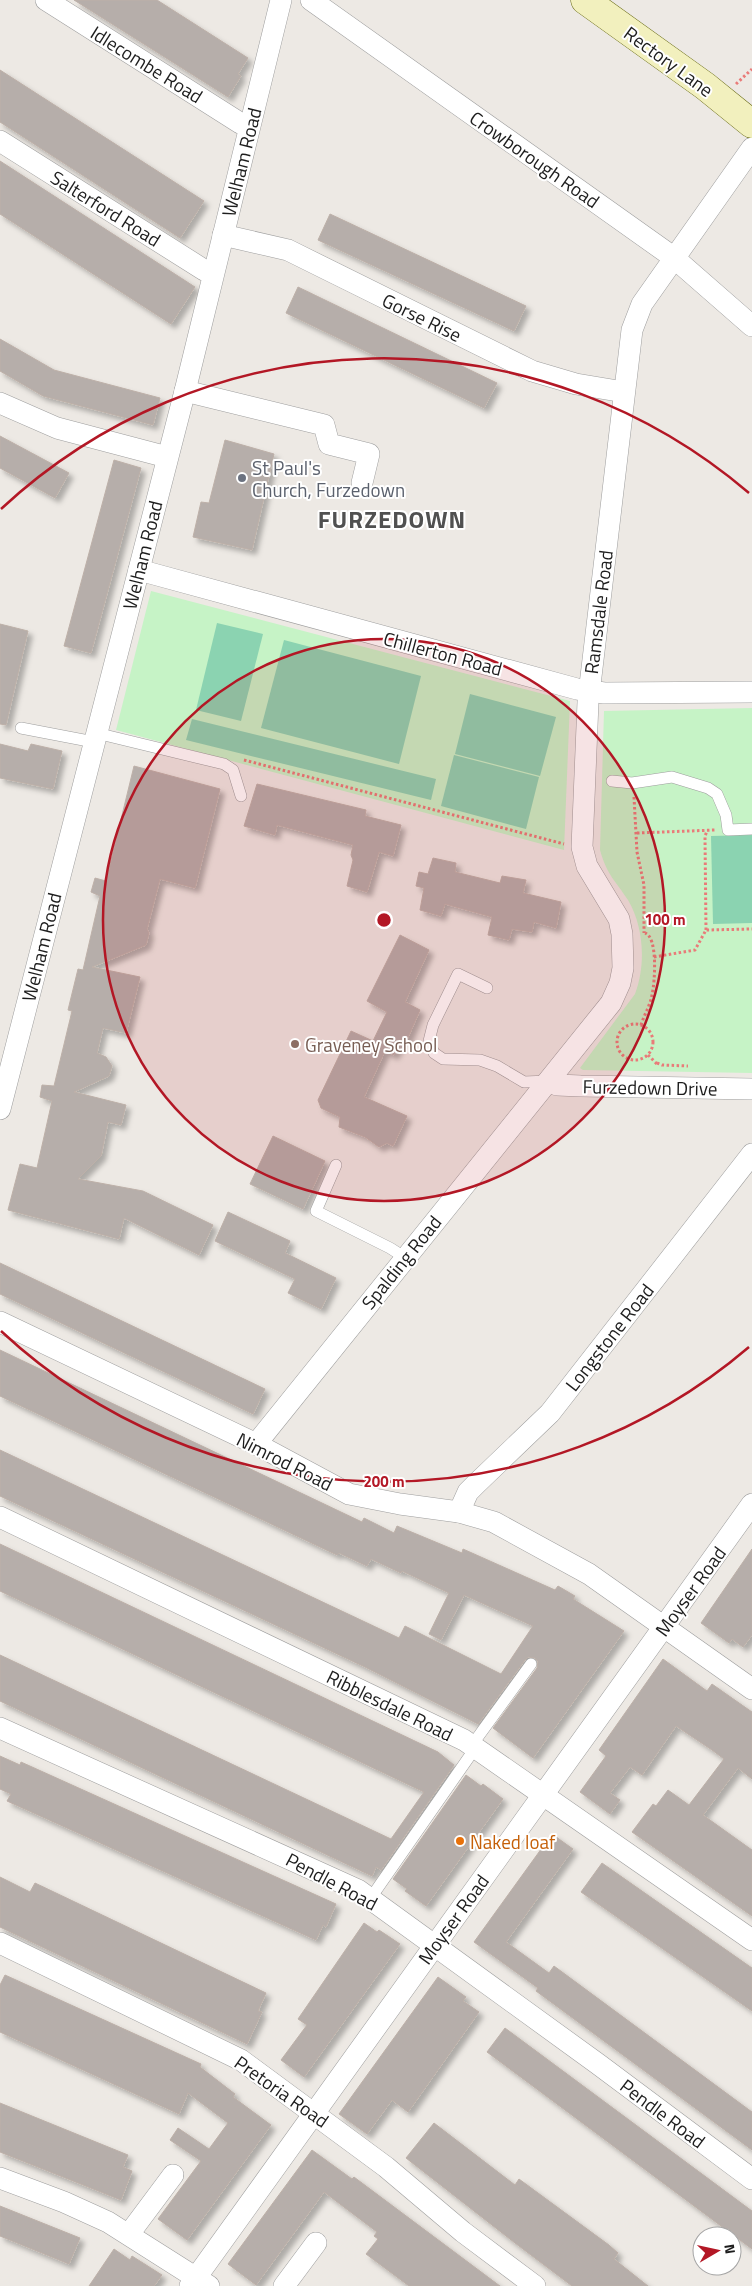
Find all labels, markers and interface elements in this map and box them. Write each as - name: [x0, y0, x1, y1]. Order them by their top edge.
- street label: Idlecombe Road: [85, 18, 209, 110]
- street label: Rectory Lane: [618, 19, 720, 103]
- street label: Crowborough Road: [464, 103, 606, 215]
- street label: Welham Road: [213, 104, 269, 220]
- street label: Salterford Road: [45, 163, 167, 253]
- street label: Gorse Rise: [377, 285, 467, 349]
- place label: St Paul's Church, Furzedown: [252, 453, 405, 504]
- marker: St Paul's Church, Furzedown: [236, 472, 248, 484]
- street label: Welham Road: [114, 497, 170, 613]
- district label: FURZEDOWN: [318, 501, 466, 537]
- street label: Ramsdale Road: [576, 548, 620, 676]
- street label: Chillerton Road: [380, 623, 506, 683]
- street label: Welham Road: [13, 889, 69, 1005]
- text: 100 m: [644, 908, 686, 931]
- centre of rings: [375, 911, 393, 929]
- place label: Graveney School: [305, 1030, 438, 1059]
- marker: Graveney School: [289, 1038, 301, 1050]
- street label: Furzedown Drive: [582, 1071, 718, 1103]
- street label: Spalding Road: [354, 1209, 448, 1315]
- street label: Longstone Road: [558, 1277, 660, 1397]
- street label: Nimrod Road: [232, 1424, 338, 1498]
- text: 200 m: [363, 1470, 405, 1493]
- street label: Moyser Road: [647, 1540, 733, 1642]
- street label: Ribblesdale Road: [322, 1662, 458, 1748]
- place label: Naked loaf: [470, 1827, 556, 1856]
- marker: Naked loaf: [454, 1835, 466, 1847]
- street label: Pendle Road: [281, 1845, 383, 1917]
- street label: Moyser Road: [410, 1868, 496, 1970]
- street label: Pretoria Road: [229, 2048, 335, 2134]
- street label: Pendle Road: [614, 2071, 712, 2155]
- north arrow: [692, 2226, 742, 2276]
- text: N: [719, 2242, 741, 2255]

